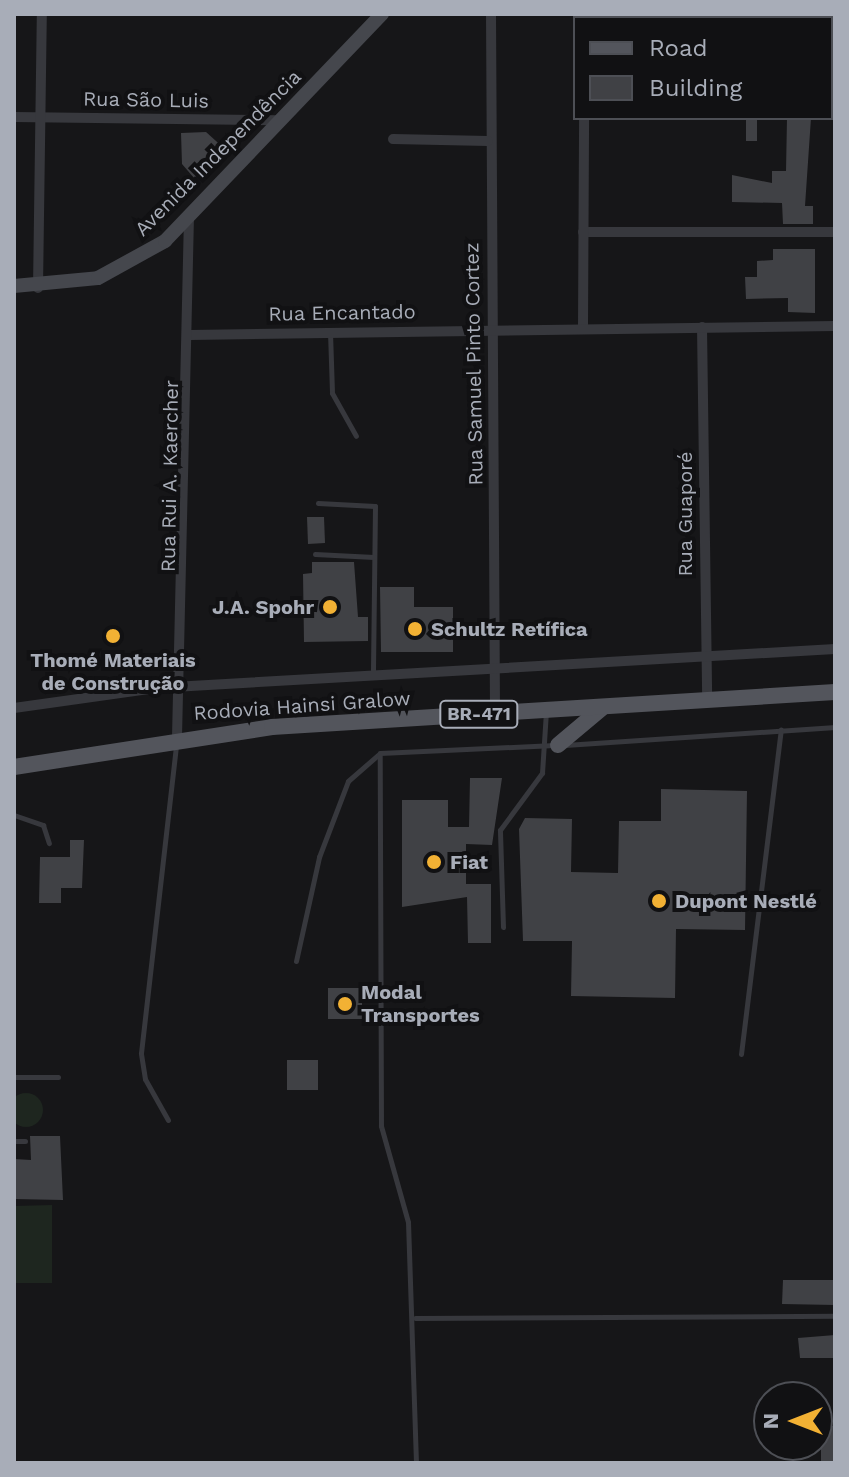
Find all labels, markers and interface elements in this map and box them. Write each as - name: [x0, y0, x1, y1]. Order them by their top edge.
- legend: [573, 16, 833, 120]
- text: Road: [649, 34, 708, 62]
- street label: Avenida Independência: [130, 65, 306, 241]
- text: Building: [649, 74, 742, 102]
- street label: Rua São Luis: [83, 87, 209, 113]
- street label: Rua Samuel Pinto Cortez: [460, 242, 488, 486]
- street label: Rua Encantado: [268, 300, 416, 326]
- street label: Rua Rui A. Kaercher: [156, 379, 184, 573]
- street label: Rua Guaporé: [673, 451, 697, 577]
- place label: J.A. Spohr: [212, 595, 314, 619]
- marker: J.A. Spohr: [321, 598, 339, 616]
- place label: Schultz Retífica: [431, 617, 588, 641]
- marker: Schultz Retífica: [406, 620, 424, 638]
- marker: Thomé Materiais de Construção: [104, 627, 122, 645]
- place label: Thomé Materiais de Construção: [30, 648, 196, 695]
- street label: Rodovia Hainsi Gralow: [193, 686, 411, 726]
- road number: BR-471: [439, 700, 519, 728]
- place label: Fiat: [450, 850, 488, 874]
- marker: Fiat: [425, 853, 443, 871]
- place label: Dupont Nestlé: [675, 889, 817, 913]
- marker: Dupont Nestlé: [650, 892, 668, 910]
- place label: Modal Transportes: [361, 980, 480, 1027]
- marker: Modal Transportes: [336, 995, 354, 1013]
- north arrow: [753, 1381, 833, 1461]
- text: N: [758, 1413, 783, 1429]

